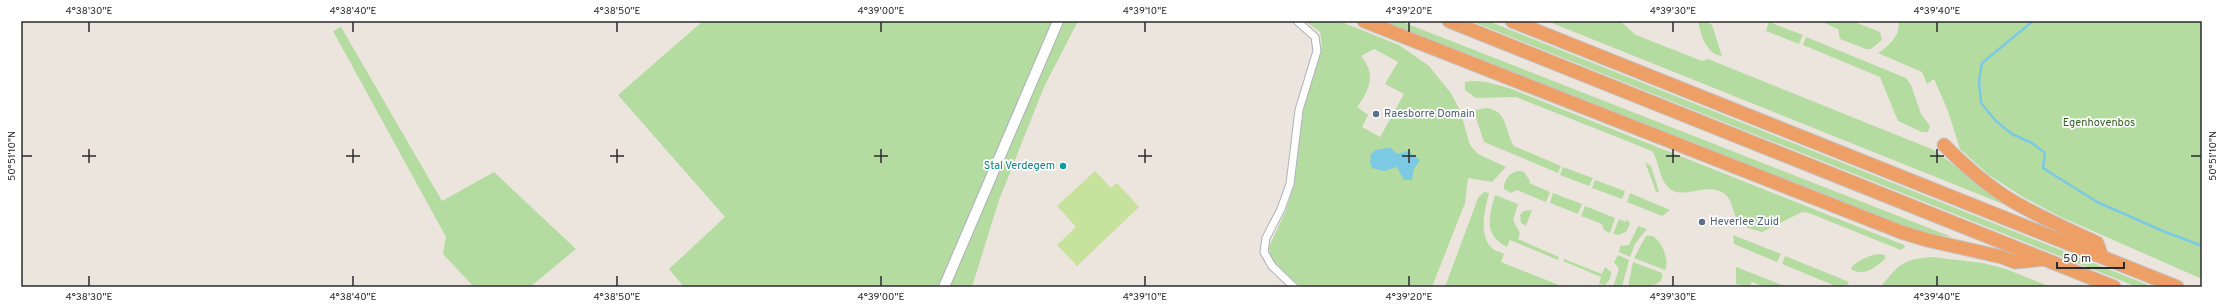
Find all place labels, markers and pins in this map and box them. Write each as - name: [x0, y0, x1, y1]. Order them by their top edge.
- place label: Raesborre Domain: [1384, 107, 1475, 121]
- marker: Raesborre Domain: [1371, 109, 1381, 119]
- place label: Stal Verdegem: [984, 159, 1055, 173]
- marker: Stal Verdegem: [1058, 161, 1068, 171]
- place label: Heverlee Zuid: [1710, 215, 1779, 229]
- marker: Heverlee Zuid: [1697, 217, 1707, 227]

